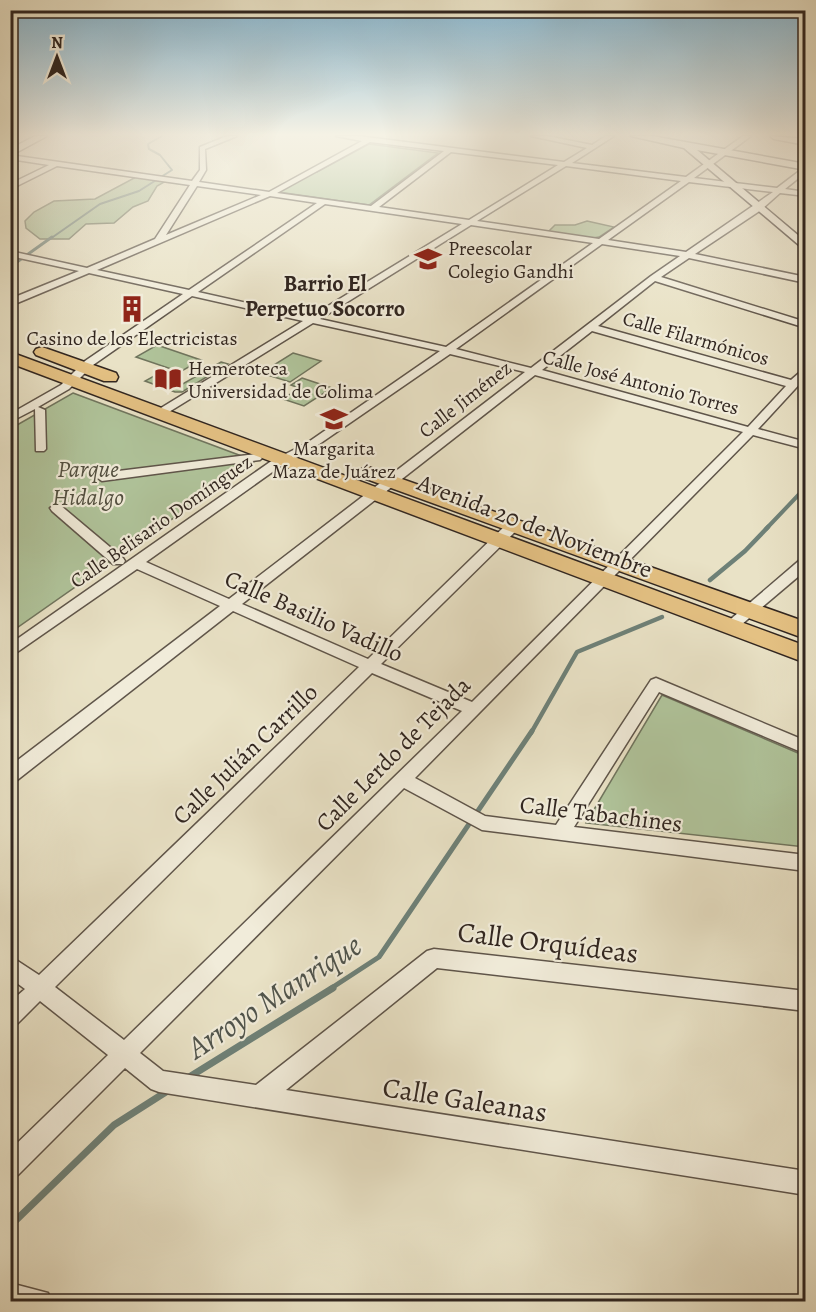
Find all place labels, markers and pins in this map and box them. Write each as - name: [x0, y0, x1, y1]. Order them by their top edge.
- place label: Preescolar Colegio Gandhi: [448, 235, 574, 285]
- school or university icon: Preescolar Colegio Gandhi: [413, 244, 443, 274]
- building icon: Casino de los Electricistas: [117, 294, 147, 324]
- place label: Casino de los Electricistas: [26, 325, 238, 352]
- place label: Hemeroteca Universidad de Colima: [188, 355, 374, 405]
- library icon: Hemeroteca Universidad de Colima: [153, 364, 183, 394]
- school or university icon: Margarita Maza de Juárez: [319, 404, 349, 434]
- place label: Margarita Maza de Juárez: [272, 435, 396, 485]

